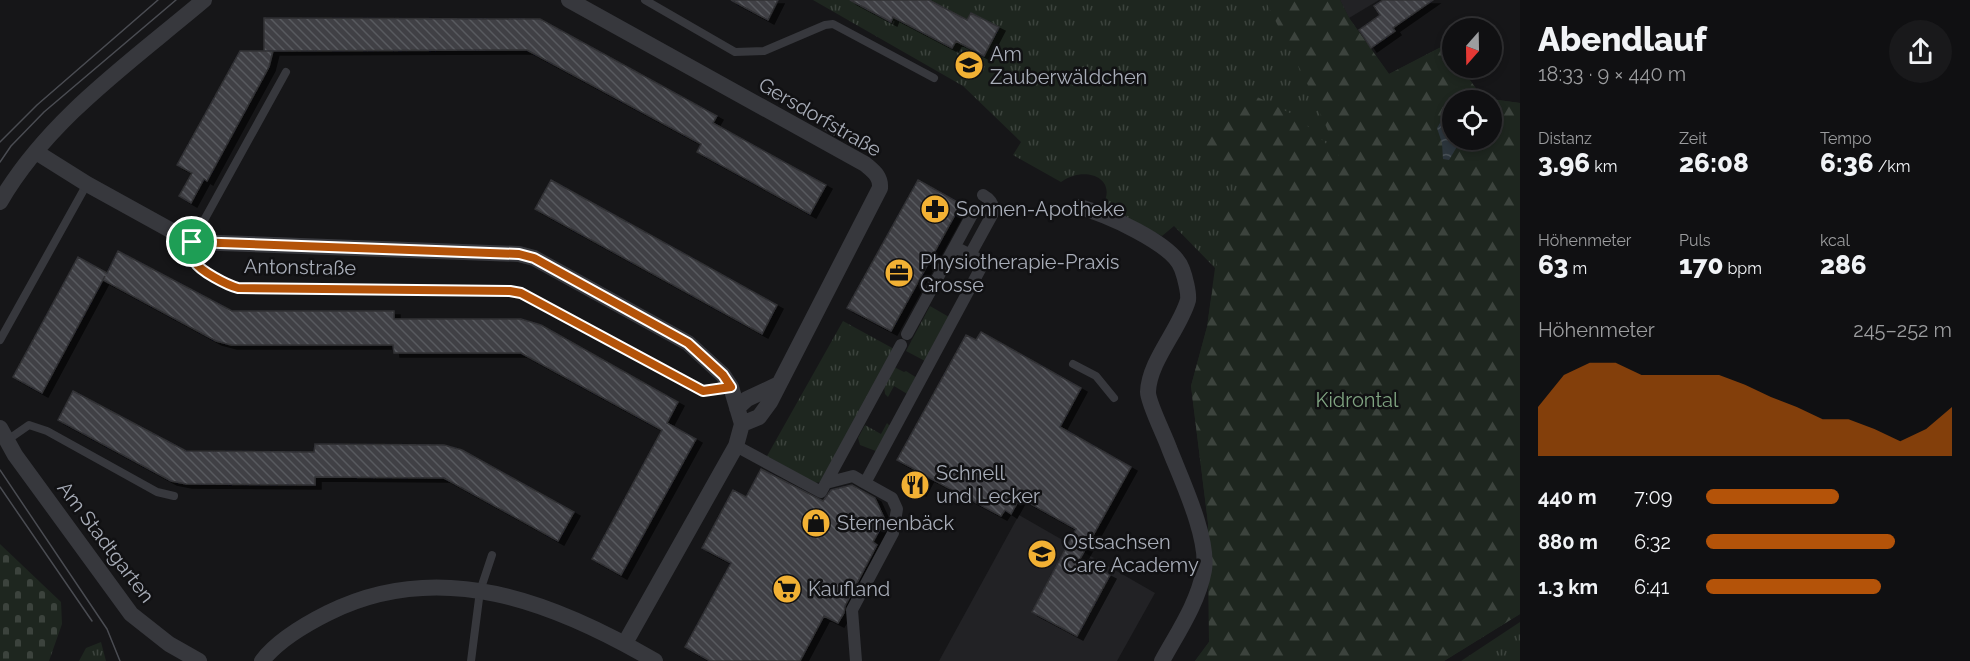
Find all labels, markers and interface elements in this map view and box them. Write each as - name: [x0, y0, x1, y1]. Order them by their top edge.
- north arrow: [1442, 18, 1502, 78]
- map controls: [1442, 18, 1502, 150]
- text: Abendlauf: [1538, 20, 1707, 59]
- button: share: [1889, 20, 1952, 83]
- place label: Am Zauberwäldchen: [990, 42, 1147, 89]
- school or university icon: Am Zauberwäldchen: [953, 49, 985, 81]
- text: 18:33 · 9 × 440 m: [1538, 62, 1686, 86]
- street label: Gersdorfstraße: [754, 72, 886, 162]
- button: locate: [1442, 90, 1502, 150]
- text: Distanz: [1538, 129, 1592, 148]
- text: Zeit: [1679, 129, 1707, 148]
- text: Tempo: [1820, 129, 1871, 148]
- text: 3.96: [1538, 148, 1590, 178]
- text: 26:08: [1679, 148, 1749, 178]
- text: 6:36: [1820, 148, 1874, 178]
- text: km: [1590, 157, 1617, 176]
- text: /km: [1874, 157, 1910, 176]
- pharmacy icon: Sonnen-Apotheke: [919, 193, 951, 225]
- place label: Sonnen-Apotheke: [956, 197, 1125, 221]
- pin: [166, 216, 217, 267]
- icon: arrive: [175, 225, 208, 258]
- text: Höhenmeter: [1538, 231, 1632, 250]
- text: Puls: [1679, 231, 1711, 250]
- text: kcal: [1820, 231, 1850, 250]
- place label: Physiotherapie-Praxis Grosse: [920, 250, 1119, 297]
- text: 63: [1538, 250, 1568, 280]
- text: 170: [1679, 250, 1723, 280]
- text: 286: [1820, 250, 1867, 280]
- street label: Antonstraße: [244, 254, 357, 280]
- office icon: Physiotherapie-Praxis Grosse: [883, 257, 915, 289]
- text: m: [1568, 259, 1587, 278]
- text: bpm: [1723, 259, 1762, 278]
- text: Höhenmeter: [1538, 318, 1655, 342]
- text: 245–252 m: [1853, 318, 1952, 342]
- park label: Kidrontal: [1316, 388, 1399, 412]
- place label: Schnell und Lecker: [936, 461, 1040, 508]
- restaurant icon: Schnell und Lecker: [899, 469, 931, 501]
- street label: Am Stadtgarten: [53, 477, 159, 607]
- text: 440 m: [1538, 485, 1597, 509]
- text: 7:09: [1634, 485, 1672, 509]
- shop icon: Sternenbäck: [800, 507, 832, 539]
- place label: Sternenbäck: [837, 511, 955, 535]
- place label: Ostsachsen Care Academy: [1063, 530, 1199, 577]
- text: 880 m: [1538, 530, 1598, 554]
- text: 6:32: [1634, 530, 1671, 554]
- school or university icon: Ostsachsen Care Academy: [1026, 538, 1058, 570]
- supermarket icon: Kaufland: [771, 573, 803, 605]
- text: 1.3 km: [1538, 575, 1598, 599]
- text: 6:41: [1634, 575, 1669, 599]
- place label: Kaufland: [808, 577, 890, 601]

